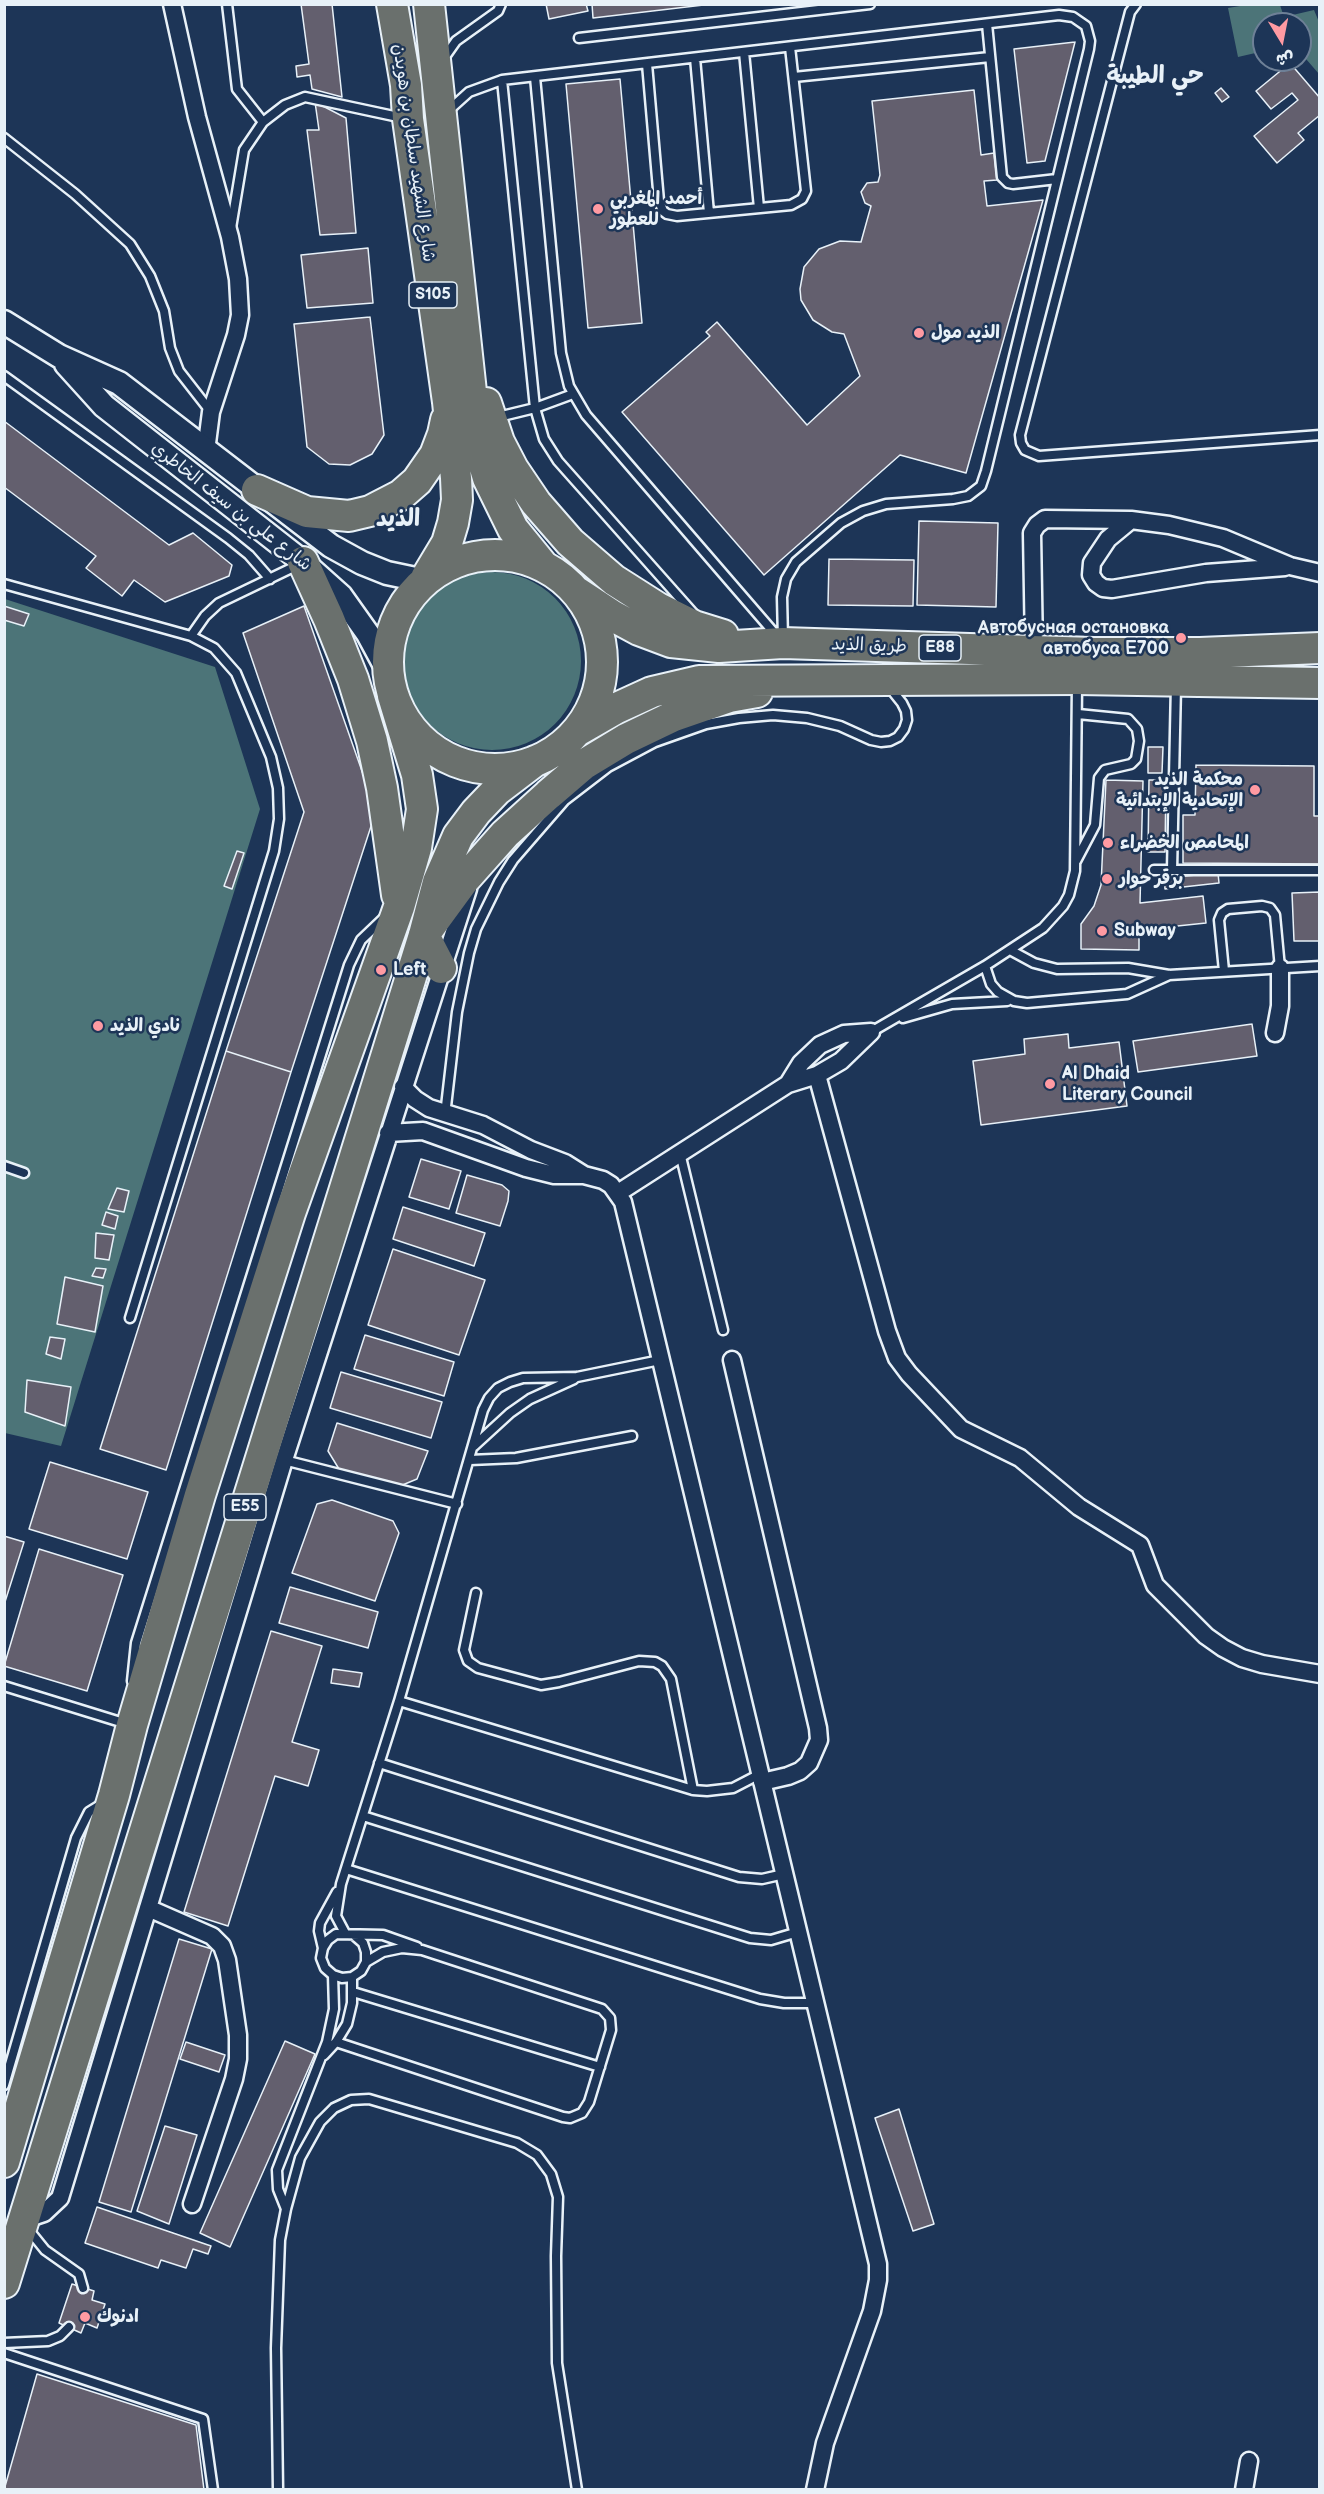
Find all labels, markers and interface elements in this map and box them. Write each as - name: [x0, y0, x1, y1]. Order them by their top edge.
- north arrow: [1252, 12, 1312, 72]
- street label: شارع الشهيد سلطان بن هويدن: [387, 43, 439, 263]
- text: ش: [1275, 47, 1295, 69]
- district label: حي الطيبة: [1106, 63, 1204, 91]
- place label: أحمد المغربي للعطور: [610, 188, 702, 230]
- marker: أحمد المغربي للعطور: [591, 202, 605, 216]
- road number: S105: [409, 282, 457, 308]
- place label: الذيد مول: [931, 322, 1000, 344]
- marker: الذيد مول: [912, 326, 926, 340]
- street label: شارع علي بن سيف الخاطري: [147, 438, 315, 576]
- district label: الذيد: [376, 506, 420, 534]
- place label: Автобусная остановка автобуса Е700: [978, 617, 1169, 660]
- marker: Автобусная остановка автобуса Е700: [1174, 631, 1188, 645]
- street label: طريق الذيد: [831, 634, 907, 658]
- road number: E88: [919, 635, 961, 661]
- place label: محكمة الذيد الإتحادية الإبتدائية: [1116, 769, 1243, 812]
- marker: محكمة الذيد الإتحادية الإبتدائية: [1248, 783, 1262, 797]
- place label: المحامص الخضراء: [1120, 832, 1249, 854]
- marker: المحامص الخضراء: [1101, 836, 1115, 850]
- place label: برقر حوار: [1119, 868, 1183, 890]
- marker: برقر حوار: [1100, 872, 1114, 886]
- place label: Subway: [1114, 920, 1176, 942]
- marker: Subway: [1095, 924, 1109, 938]
- place label: Left: [393, 959, 426, 981]
- marker: Left: [374, 963, 388, 977]
- place label: نادي الذيد: [110, 1015, 180, 1037]
- marker: نادي الذيد: [91, 1019, 105, 1033]
- place label: Al Dhaid Literary Council: [1062, 1063, 1193, 1106]
- marker: Al Dhaid Literary Council: [1043, 1077, 1057, 1091]
- road number: E55: [224, 1494, 266, 1520]
- place label: ادنوك: [97, 2306, 139, 2328]
- marker: ادنوك: [78, 2310, 92, 2324]

